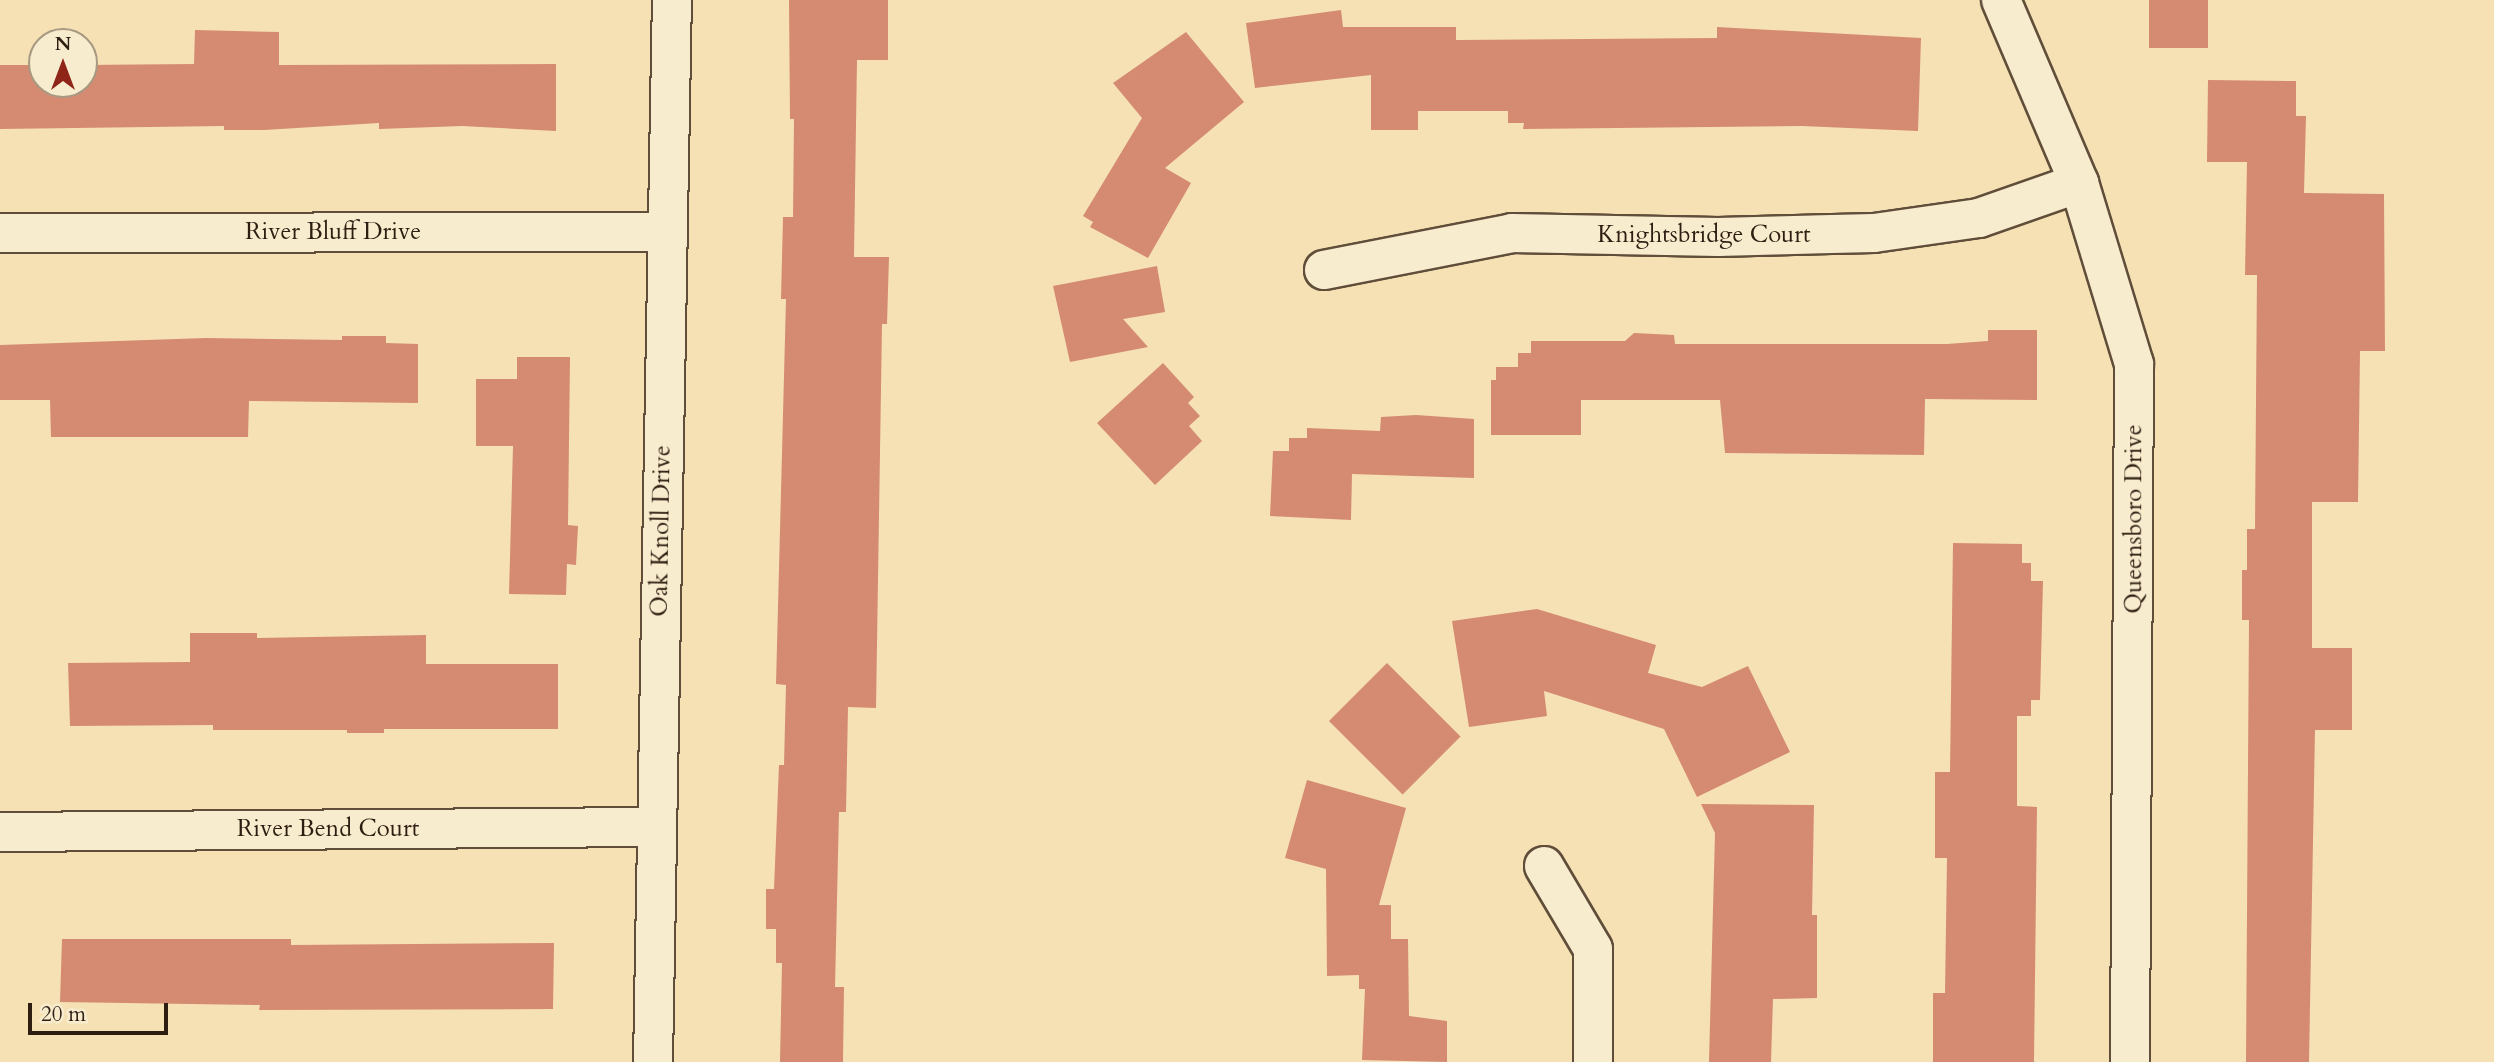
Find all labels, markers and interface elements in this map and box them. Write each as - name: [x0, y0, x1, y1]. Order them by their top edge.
- north arrow: [28, 28, 98, 98]
- text: N: [55, 31, 71, 57]
- street label: River Bluff Drive: [245, 218, 421, 246]
- street label: Knightsbridge Court: [1597, 221, 1811, 249]
- street label: Queensboro Drive: [2120, 424, 2148, 614]
- street label: Oak Knoll Drive: [645, 445, 677, 617]
- street label: River Bend Court: [237, 815, 419, 843]
- scale bar: [32, 988, 172, 1032]
- text: 20 m: [41, 1000, 86, 1029]

